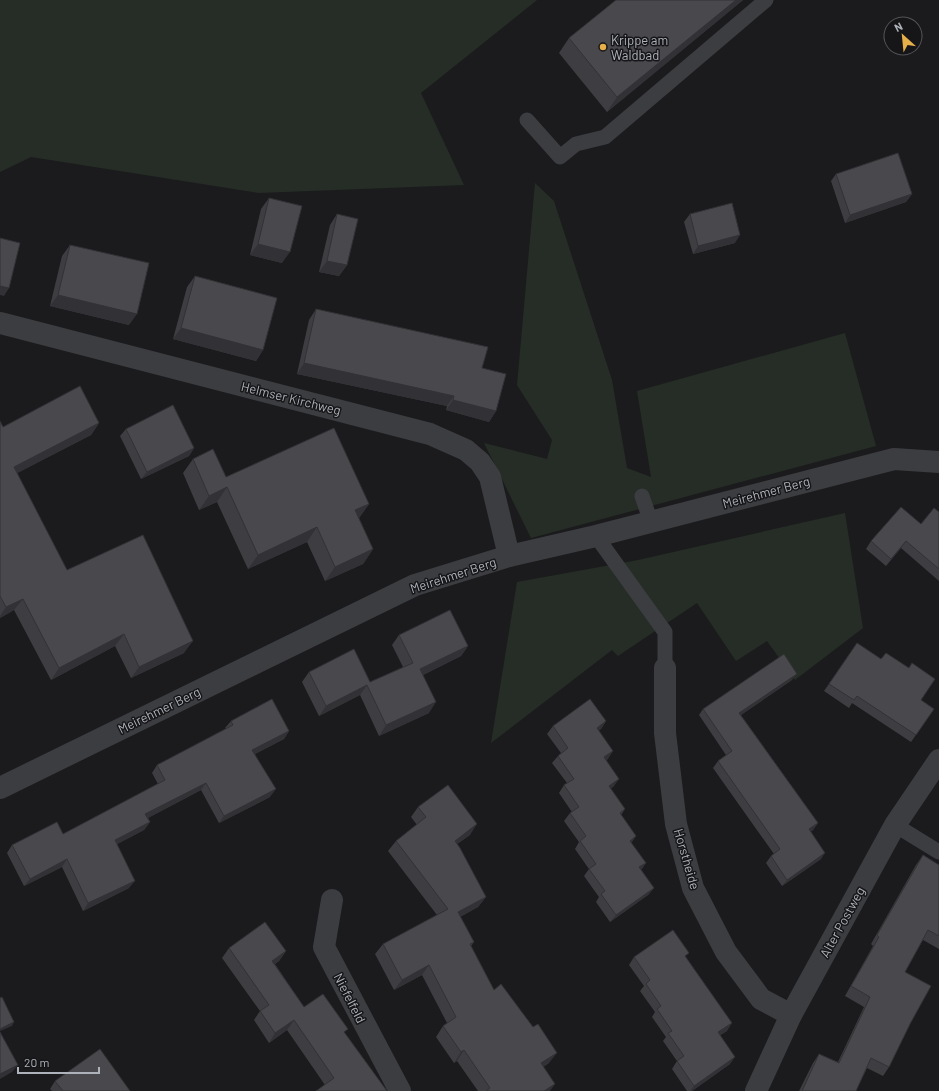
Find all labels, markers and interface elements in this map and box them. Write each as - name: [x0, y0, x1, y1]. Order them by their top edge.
- north arrow: [883, 16, 923, 56]
- text: N: [892, 19, 904, 34]
- place label: Krippe am Waldbad: [611, 32, 668, 63]
- marker: Krippe am Waldbad: [598, 42, 608, 52]
- street label: Helmser Kirchweg: [239, 378, 343, 418]
- street label: Meirehmer Berg: [721, 473, 811, 511]
- street label: Meirehmer Berg: [408, 554, 498, 596]
- street label: Meirehmer Berg: [115, 683, 203, 737]
- street label: Horstheide: [671, 827, 703, 891]
- street label: Alter Postweg: [816, 884, 868, 960]
- street label: Niefelfeld: [331, 970, 369, 1026]
- scale bar: [18, 1049, 99, 1075]
- text: 20 m: [24, 1055, 50, 1069]

